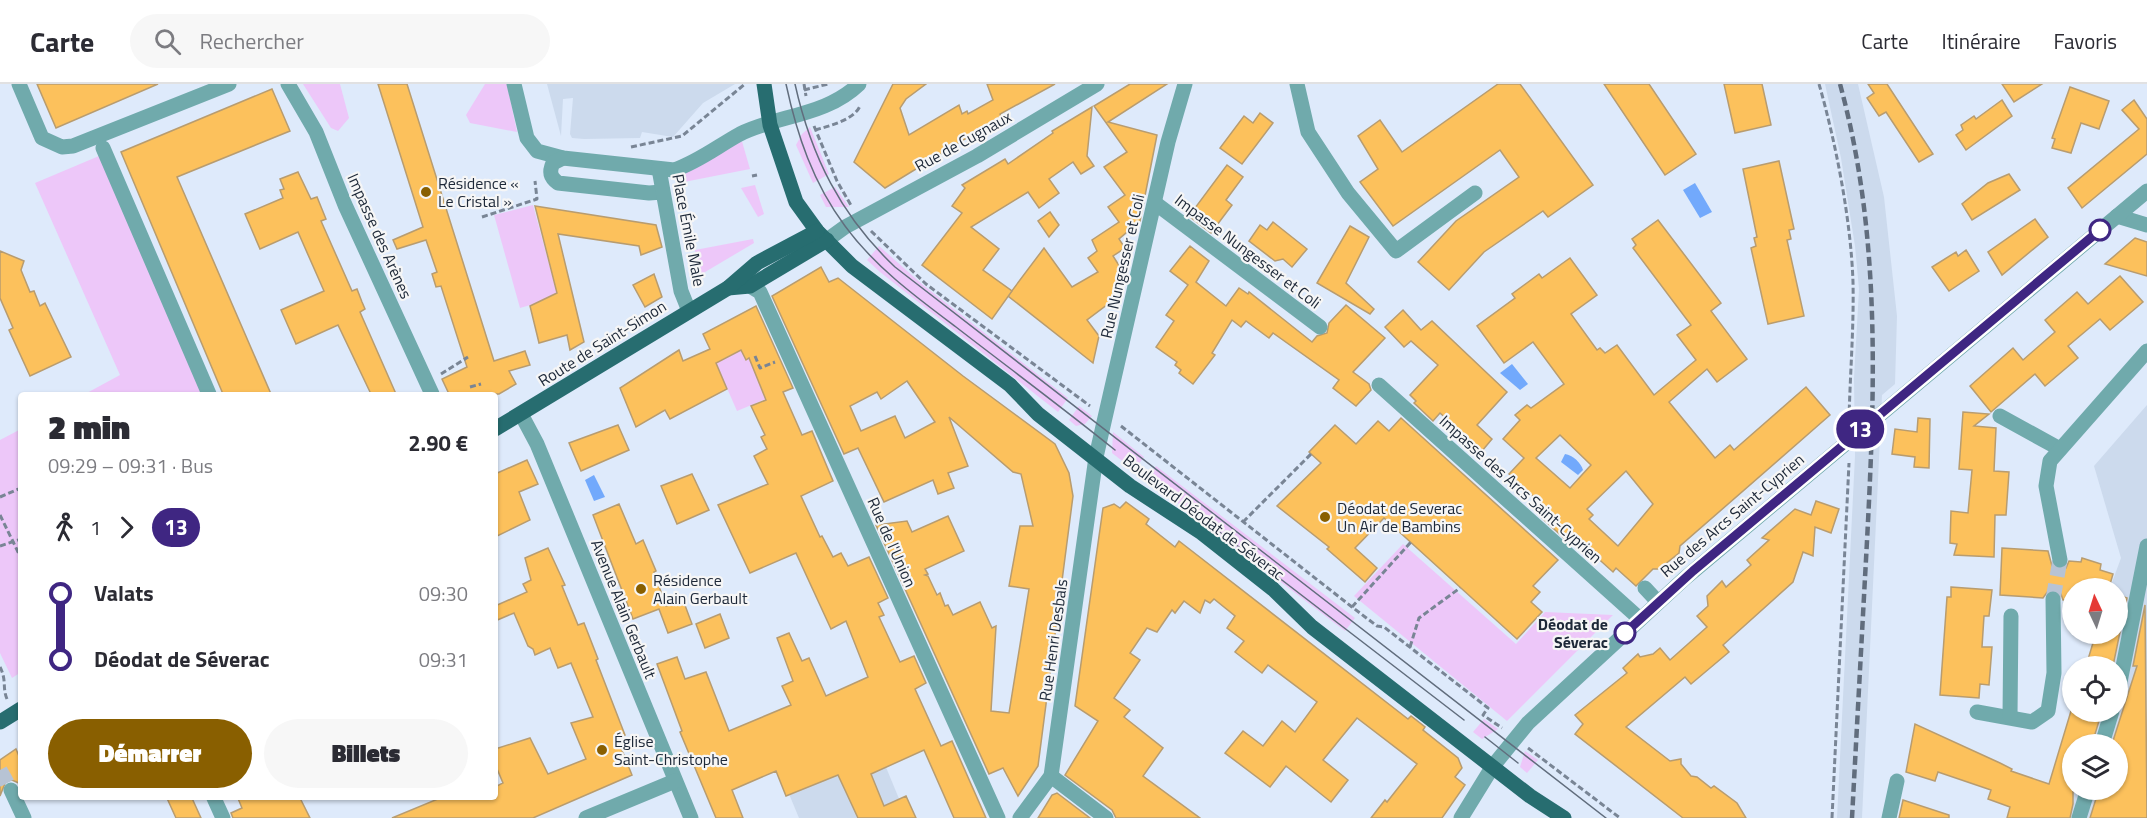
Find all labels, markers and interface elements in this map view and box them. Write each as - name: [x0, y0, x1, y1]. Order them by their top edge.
- search box: [130, 14, 550, 68]
- text: Carte: [30, 20, 94, 63]
- text: Rechercher: [199, 24, 304, 58]
- icon: search: [151, 25, 184, 58]
- text: Carte: [1861, 25, 1909, 57]
- text: Itinéraire: [1942, 25, 2021, 57]
- text: Favoris: [2054, 25, 2117, 57]
- street label: Rue de Cugnaux: [910, 104, 1016, 178]
- street label: Impasse des Arènes: [342, 170, 418, 302]
- place label: Résidence « Le Cristal »: [438, 171, 519, 213]
- street label: Place Émile Male: [666, 172, 712, 288]
- marker: Résidence « Le Cristal »: [419, 185, 433, 199]
- street label: Impasse Nungesser et Coli: [1170, 188, 1326, 314]
- street label: Rue Nungesser et Coli: [1094, 191, 1150, 341]
- unlabelled marker: [2089, 219, 2111, 241]
- street label: Route de Saint-Simon: [533, 294, 671, 392]
- text: 2 min: [48, 402, 130, 452]
- street label: Impasse des Arcs Saint-Cyprien: [1434, 409, 1608, 569]
- line badge: 13: [1833, 410, 1887, 448]
- text: 13: [1848, 413, 1872, 445]
- text: 2.90 €: [408, 426, 468, 460]
- street label: Rue des Arcs Saint-Cyprien: [1655, 447, 1809, 583]
- street label: Boulevard Déodat de Séverac: [1118, 448, 1290, 586]
- text: 09:29 – 09:31 · Bus: [48, 450, 213, 481]
- street label: Rue de l'Union: [861, 493, 923, 591]
- place label: Déodat de Severac Un Air de Bambins: [1337, 496, 1462, 538]
- marker: Déodat de Severac Un Air de Bambins: [1318, 510, 1332, 524]
- icon: walk: [48, 511, 81, 544]
- icon: forward: [110, 511, 143, 544]
- text: 13: [164, 511, 188, 543]
- text: 1: [90, 512, 101, 543]
- street label: Avenue Alain Gerbault: [585, 536, 663, 683]
- place label: Résidence Alain Gerbault: [653, 568, 748, 610]
- text: Valats: [94, 576, 154, 610]
- street label: Rue Henri Desbals: [1033, 577, 1073, 703]
- text: 09:30: [419, 578, 468, 609]
- north arrow: [2062, 578, 2128, 644]
- map controls: [2062, 578, 2128, 800]
- marker: Résidence Alain Gerbault: [634, 582, 648, 596]
- place label: Déodat de Séverac: [1538, 612, 1608, 654]
- marker: Déodat de Séverac: [1614, 622, 1636, 644]
- text: Déodat de Séverac: [94, 642, 270, 676]
- text: 09:31: [419, 644, 468, 675]
- button: locate: [2062, 656, 2128, 722]
- button: Démarrer: [48, 719, 252, 788]
- button: Billets: [264, 719, 468, 788]
- place label: Église Saint-Christophe: [614, 729, 728, 771]
- button: layers: [2062, 734, 2128, 800]
- marker: Église Saint-Christophe: [595, 743, 609, 757]

